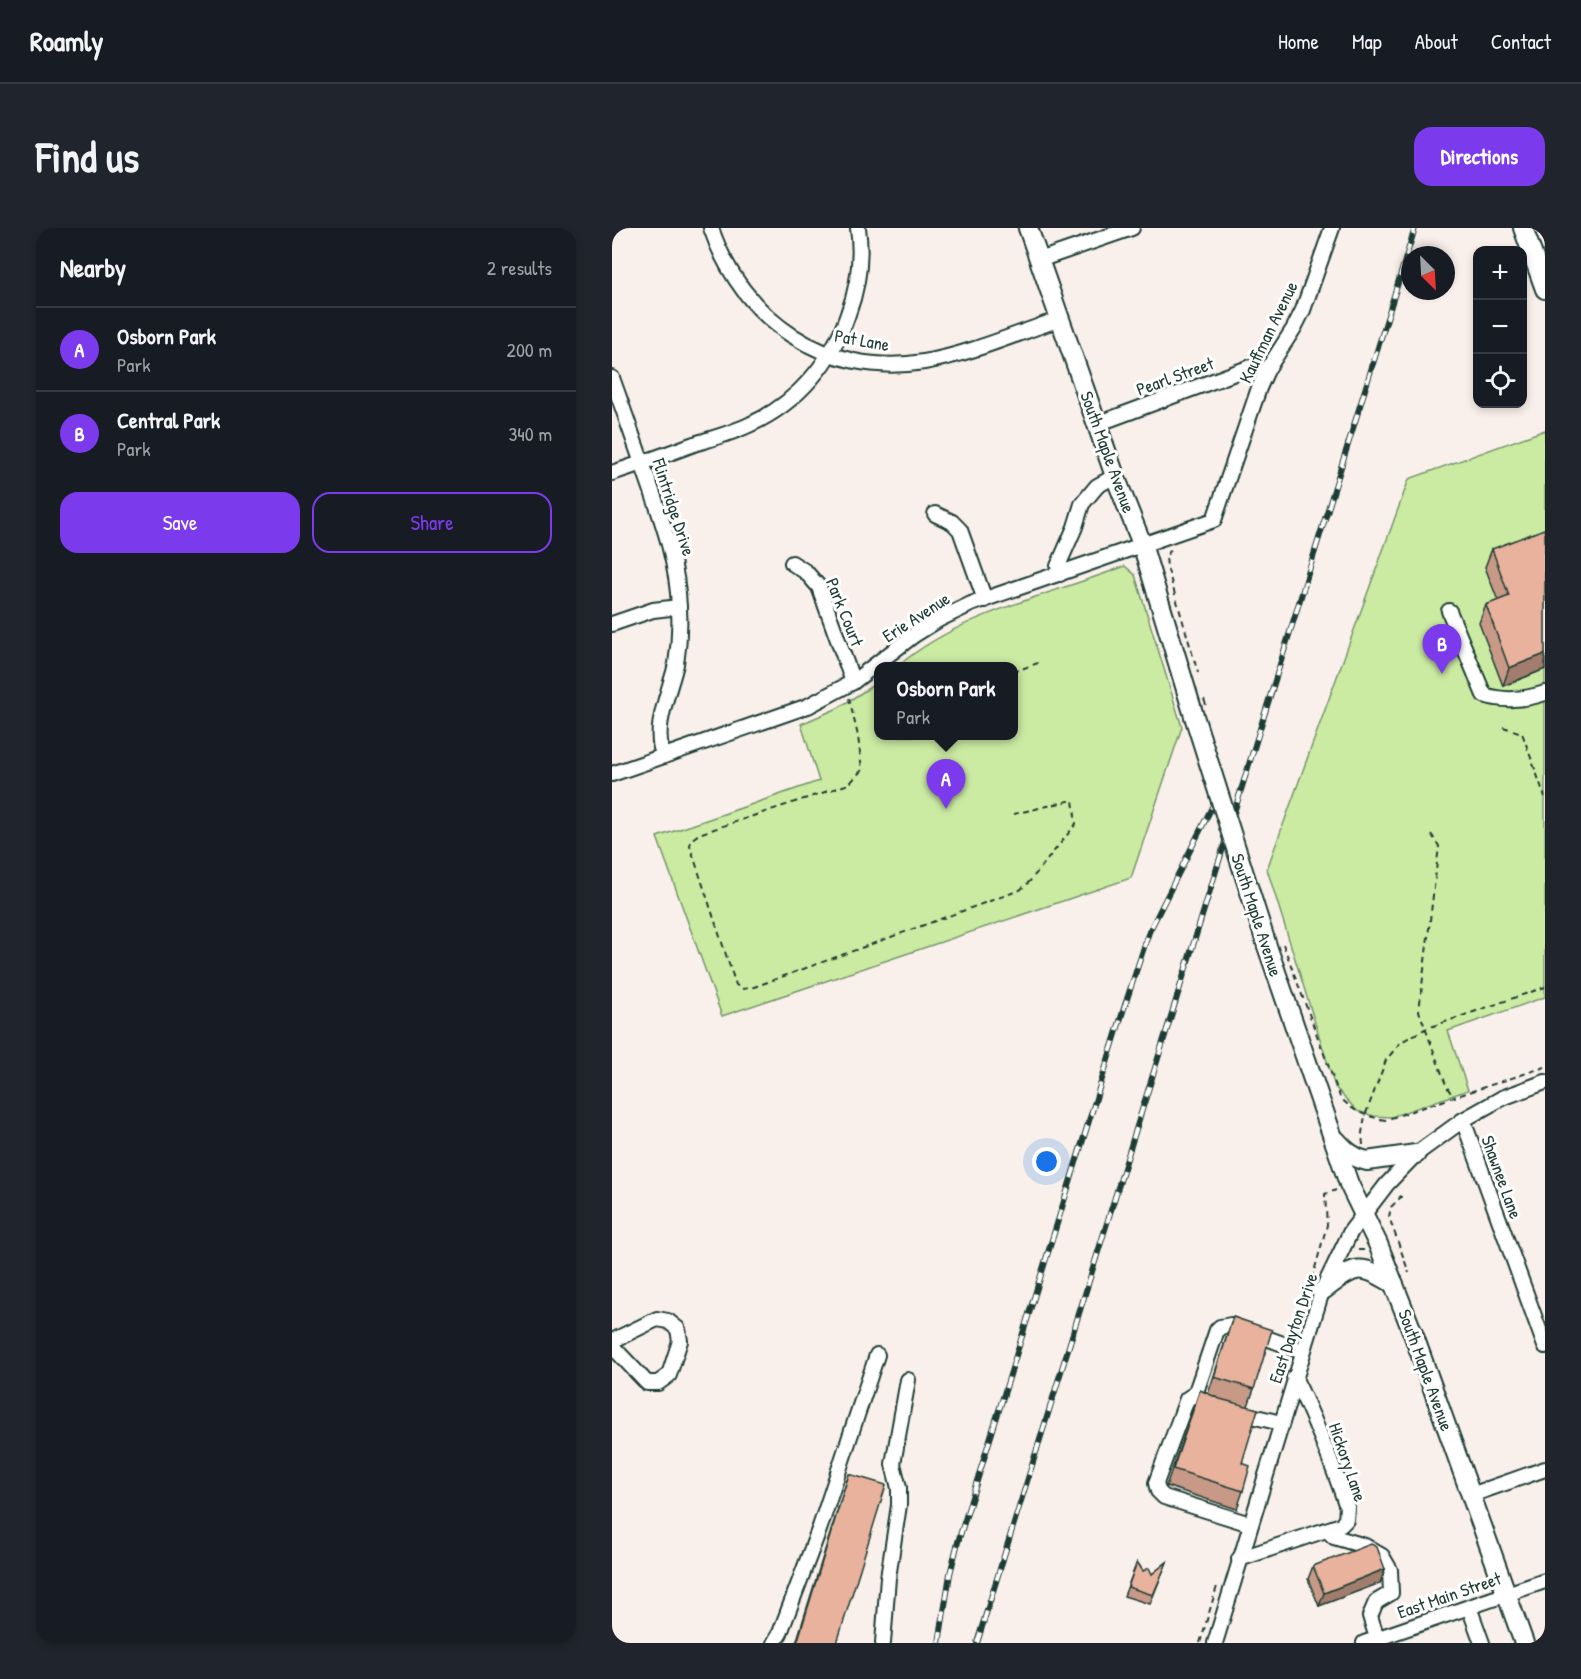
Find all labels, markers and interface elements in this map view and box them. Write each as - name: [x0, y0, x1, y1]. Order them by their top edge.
- text: Roamly: [30, 22, 103, 60]
- text: Home: [1278, 27, 1319, 56]
- text: Map: [1352, 27, 1382, 56]
- text: About: [1415, 27, 1458, 56]
- text: Contact: [1491, 27, 1551, 56]
- button: Directions: [1414, 127, 1545, 186]
- text: Find us: [36, 128, 139, 185]
- north arrow: [1401, 246, 1455, 300]
- map controls: [1473, 246, 1527, 408]
- button: +: [1473, 246, 1527, 300]
- text: Nearby: [60, 250, 126, 285]
- text: 2 results: [487, 254, 552, 281]
- street label: Kauffman Avenue: [1233, 277, 1303, 387]
- button: −: [1473, 300, 1527, 354]
- text: Osborn Park: [117, 321, 216, 351]
- street label: Pat Lane: [833, 323, 891, 357]
- text: A: [75, 336, 84, 363]
- text: 200 m: [507, 336, 552, 363]
- street label: Pearl Street: [1133, 350, 1218, 402]
- text: Park: [117, 351, 150, 378]
- button: locate: [1473, 354, 1527, 408]
- street label: South Maple Avenue: [1074, 388, 1142, 516]
- text: Central Park: [117, 405, 220, 435]
- text: B: [74, 420, 85, 447]
- text: 340 m: [508, 420, 552, 447]
- text: Park: [117, 435, 150, 462]
- street label: Flintridge Drive: [646, 454, 702, 559]
- button: Save: [60, 492, 300, 553]
- button: Share: [312, 492, 552, 553]
- street label: Park Court: [820, 574, 870, 651]
- street label: Erie Avenue: [877, 586, 955, 648]
- pin: B: [1422, 624, 1462, 674]
- popup: [874, 662, 1018, 740]
- text: Osborn Park: [897, 673, 995, 703]
- text: Park: [897, 703, 930, 730]
- pin: A: [926, 760, 966, 809]
- street label: South Maple Avenue: [1225, 850, 1289, 980]
- street label: Shawnee Lane: [1475, 1132, 1529, 1222]
- your location: [1032, 1147, 1061, 1176]
- street label: East Dayton Drive: [1262, 1270, 1324, 1386]
- street label: South Maple Avenue: [1392, 1306, 1460, 1434]
- street label: Hickory Lane: [1323, 1419, 1373, 1505]
- street label: East Main Street: [1394, 1565, 1505, 1624]

